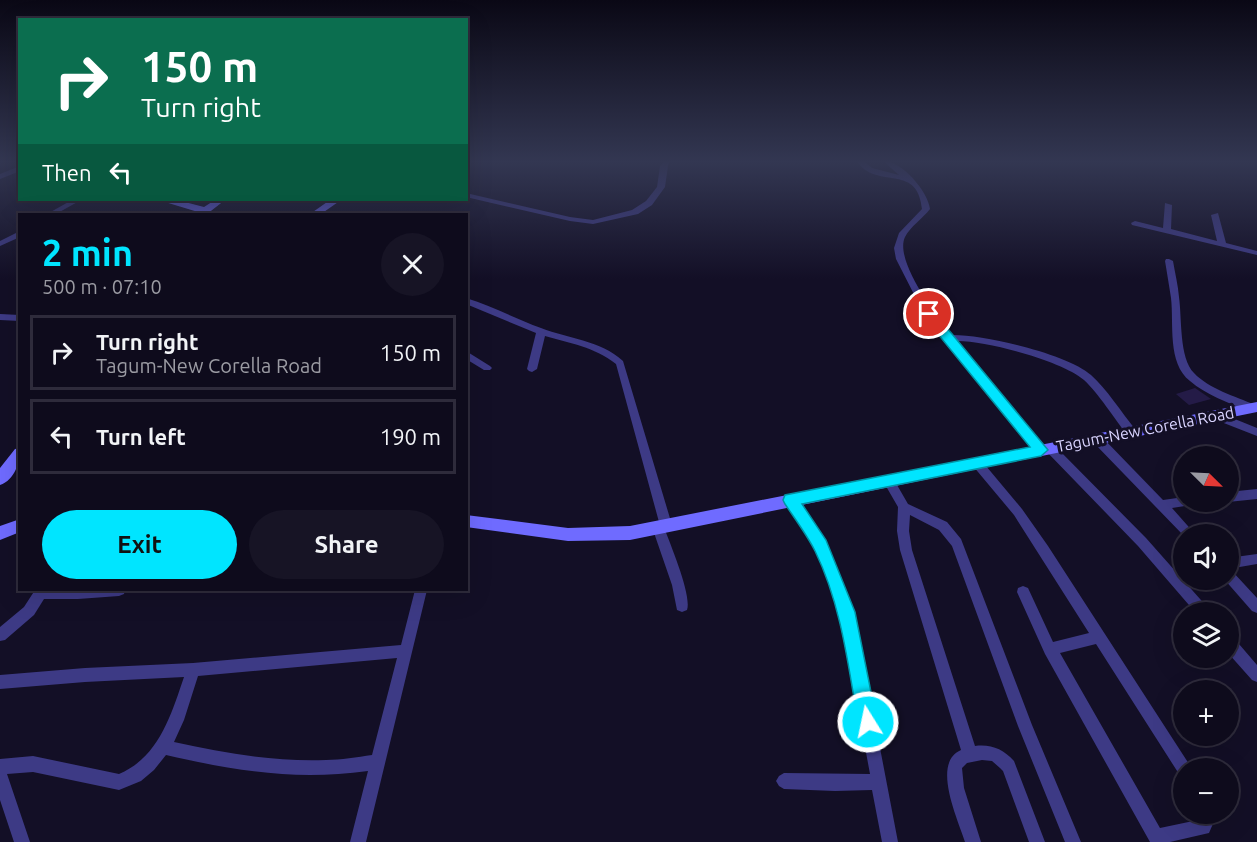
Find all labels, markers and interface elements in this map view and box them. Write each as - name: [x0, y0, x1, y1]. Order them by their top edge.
- icon: right: [42, 42, 120, 120]
- text: 150 m: [141, 43, 258, 90]
- text: Turn right: [141, 92, 261, 122]
- icon: left: [104, 156, 137, 189]
- text: Then: [42, 160, 92, 185]
- text: 2 min: [42, 232, 133, 273]
- button: close: [381, 233, 444, 296]
- text: 500 m · 07:10: [42, 275, 162, 298]
- pin: [903, 288, 954, 339]
- icon: arrive: [912, 297, 945, 330]
- text: Turn right: [96, 329, 198, 354]
- icon: right: [45, 336, 78, 369]
- text: 150 m: [380, 340, 441, 365]
- text: Tagum-New Corella Road: [96, 354, 322, 377]
- street label: Tagum-New Corella Road: [1055, 403, 1235, 455]
- icon: left: [45, 420, 78, 453]
- text: Turn left: [96, 424, 186, 449]
- text: 190 m: [380, 424, 441, 449]
- north arrow: [1173, 446, 1239, 512]
- map controls: [1173, 446, 1239, 824]
- button: Exit: [42, 510, 237, 579]
- button: Share: [249, 510, 444, 579]
- button: sound: [1173, 524, 1239, 590]
- button: layers: [1173, 602, 1239, 668]
- button: +: [1173, 680, 1239, 746]
- position arrow: [836, 690, 900, 754]
- button: −: [1173, 758, 1239, 824]

